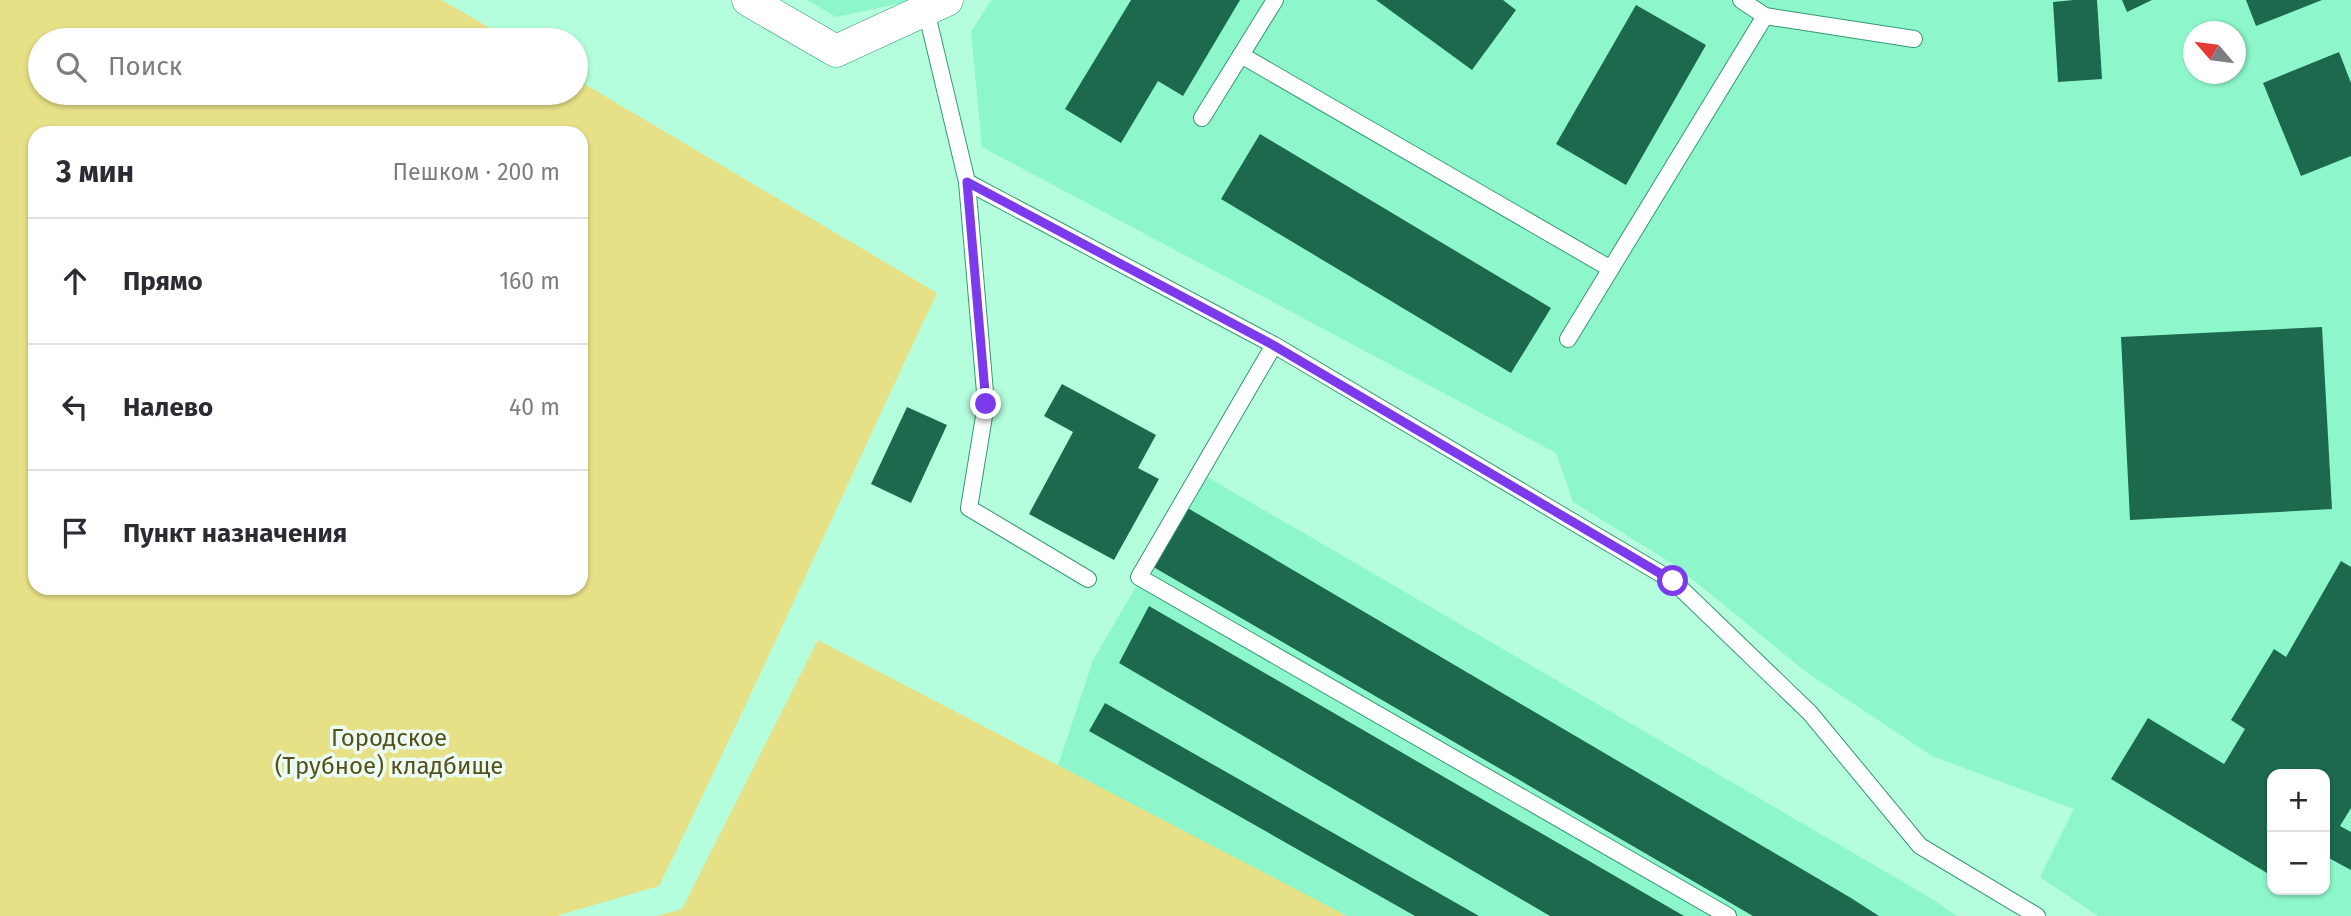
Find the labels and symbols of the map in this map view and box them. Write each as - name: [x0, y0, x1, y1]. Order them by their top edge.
- north arrow: [2183, 21, 2246, 84]
- route end: [970, 388, 1001, 419]
- route start: [1657, 565, 1688, 596]
- park label: Городское (Трубное) кладбище: [275, 724, 503, 780]

